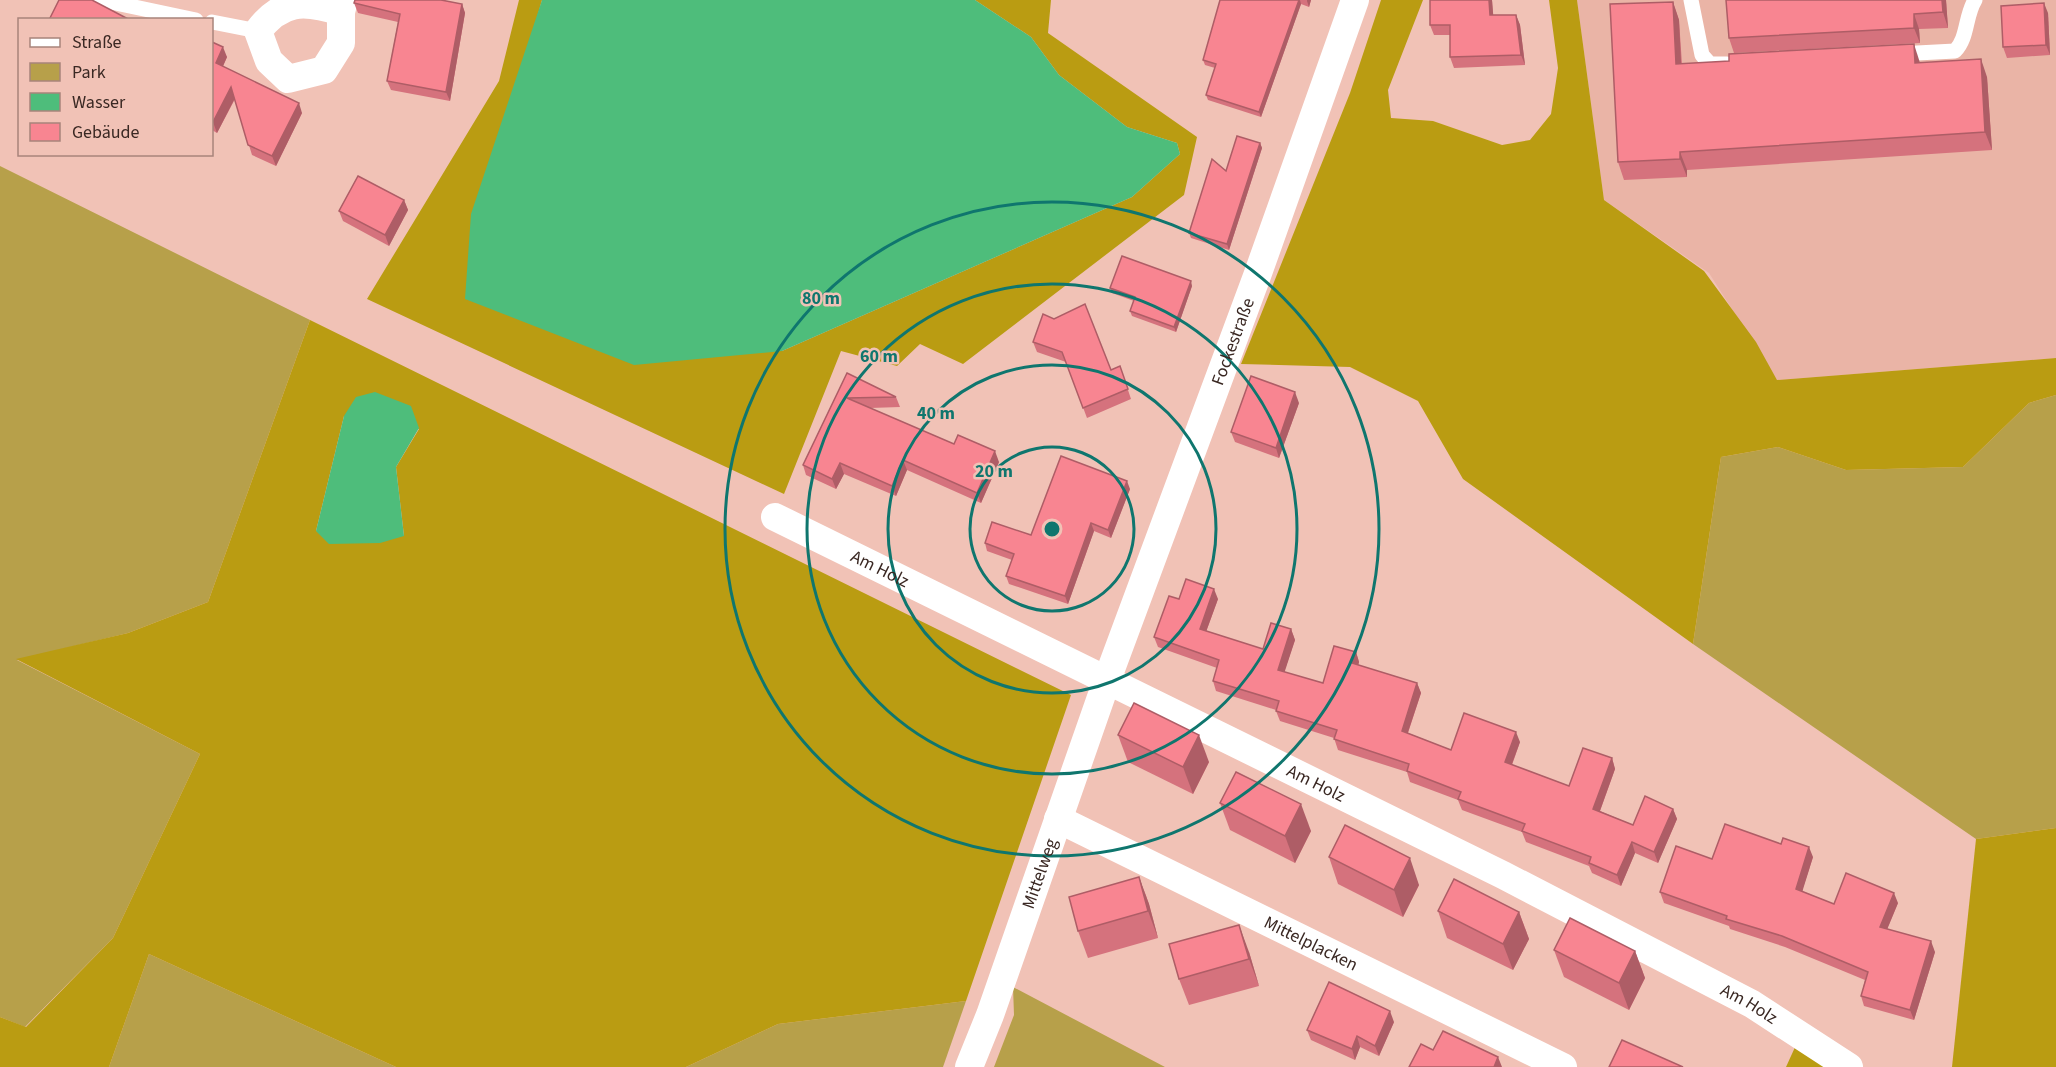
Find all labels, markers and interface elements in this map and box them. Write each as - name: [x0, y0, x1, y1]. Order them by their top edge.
- legend: [18, 18, 213, 156]
- text: Straße: [72, 30, 122, 55]
- text: Park: [72, 60, 106, 85]
- text: Wasser: [72, 90, 126, 115]
- text: Gebäude: [72, 120, 140, 145]
- text: 80 m: [802, 286, 840, 311]
- street label: Fockestraße: [1205, 294, 1260, 389]
- text: 60 m: [860, 344, 898, 369]
- text: 40 m: [917, 401, 955, 426]
- text: 20 m: [975, 459, 1013, 484]
- centre of rings: [1042, 519, 1062, 539]
- street label: Am Holz: [847, 544, 914, 594]
- street label: Am Holz: [1283, 758, 1350, 808]
- street label: Mittelweg: [1016, 835, 1063, 912]
- street label: Mittelplacken: [1260, 910, 1362, 977]
- street label: Am Holz: [1716, 977, 1783, 1030]

